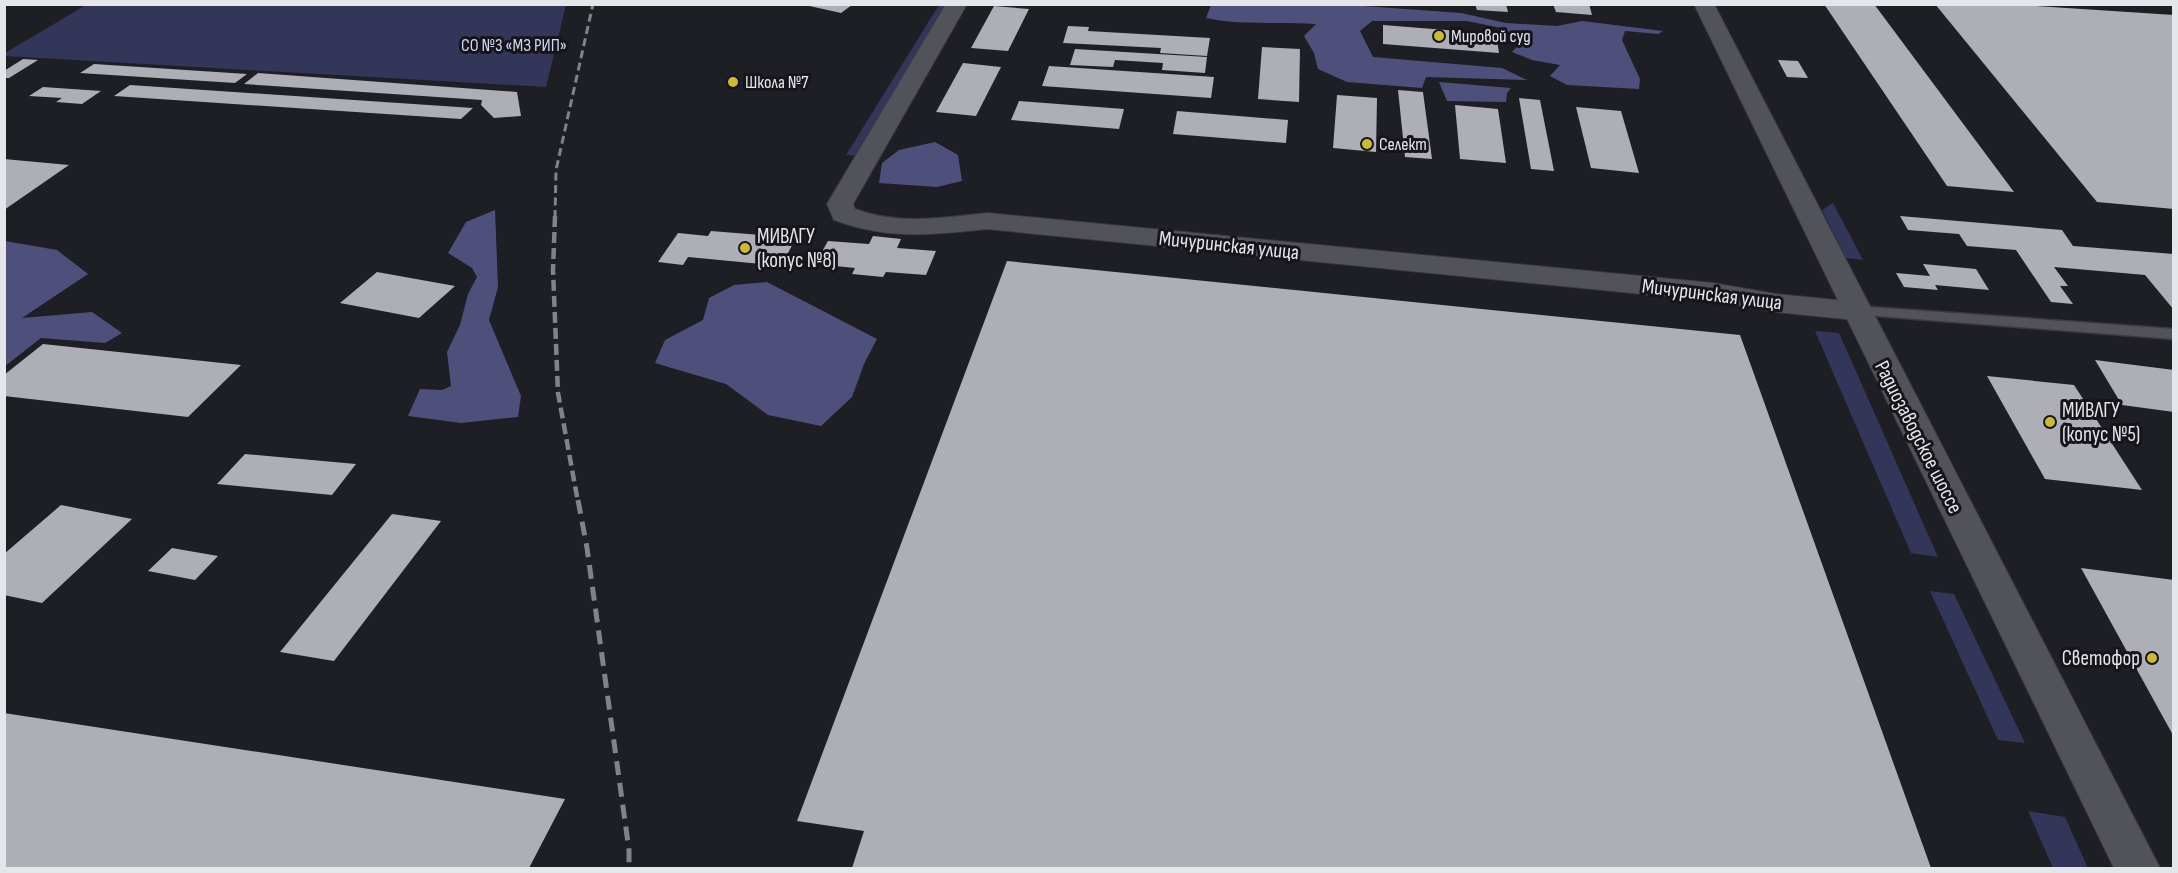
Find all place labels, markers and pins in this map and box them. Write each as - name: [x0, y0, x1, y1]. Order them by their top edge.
- place label: Мировой суд: [1451, 26, 1531, 47]
- marker: Мировой суд: [1432, 29, 1446, 43]
- place label: Школа №7: [745, 72, 809, 93]
- marker: Школа №7: [726, 75, 740, 89]
- place label: Селект: [1379, 134, 1427, 155]
- marker: Селект: [1360, 137, 1374, 151]
- place label: МИВЛГУ (копус №8): [757, 224, 836, 273]
- marker: МИВЛГУ (копус №8): [738, 241, 752, 255]
- place label: МИВЛГУ (копус №5): [2062, 398, 2140, 447]
- marker: МИВЛГУ (копус №5): [2043, 415, 2057, 429]
- place label: Светофор: [2062, 646, 2140, 671]
- marker: Светофор: [2145, 651, 2159, 665]

